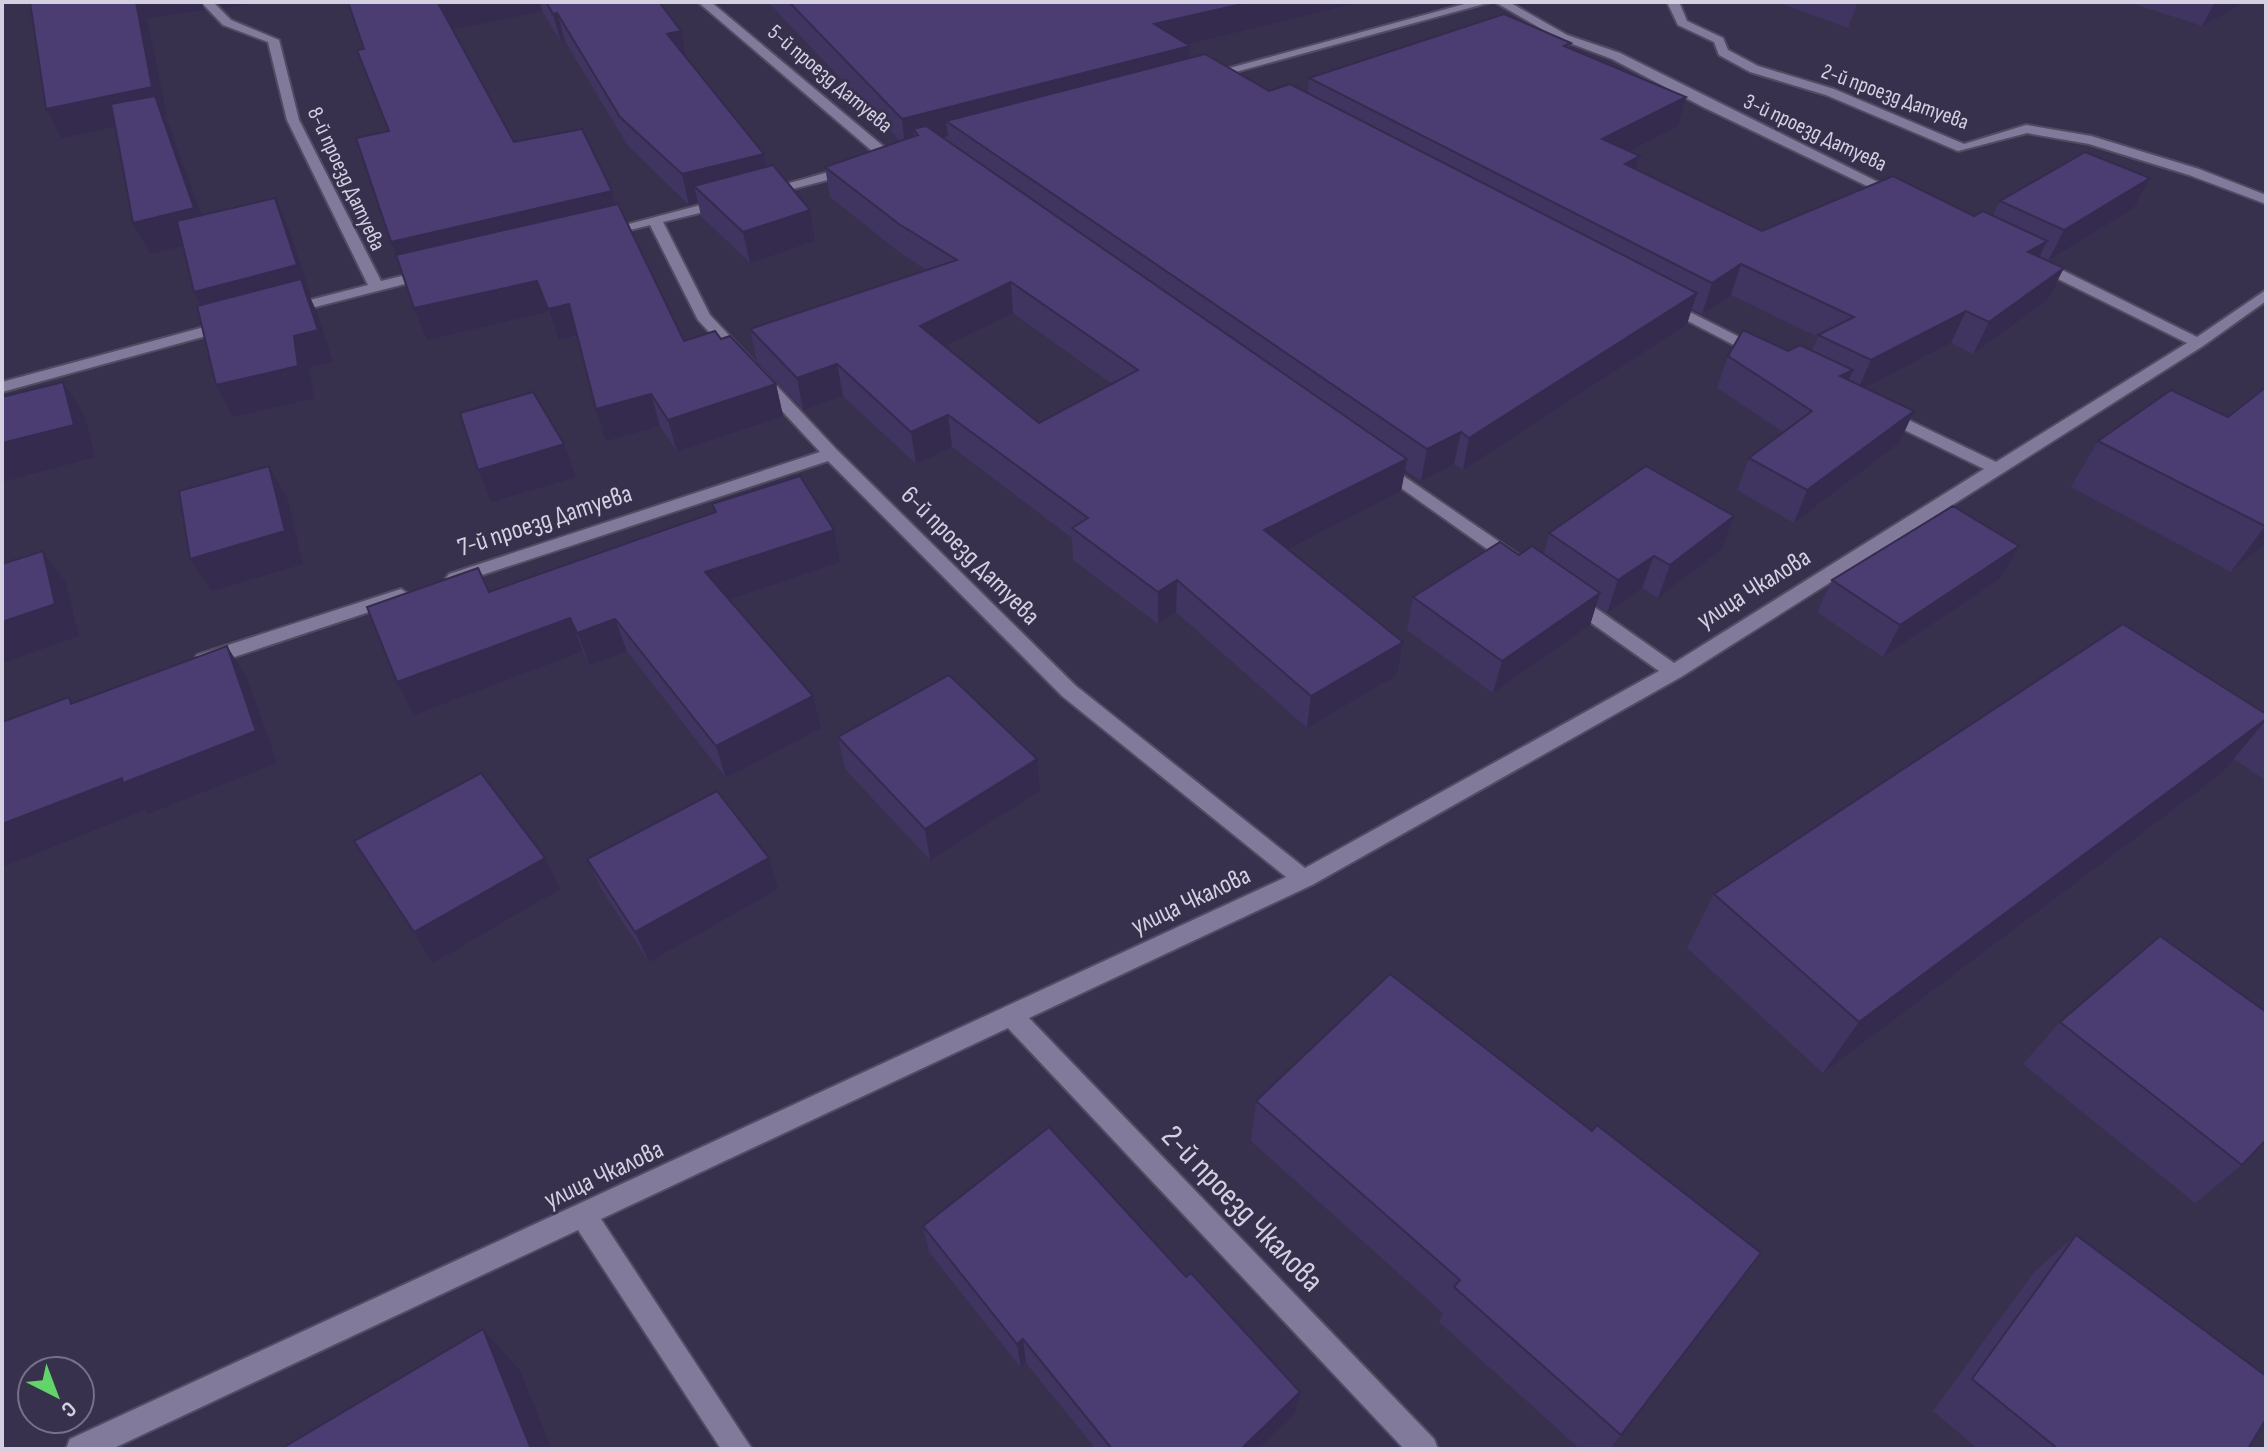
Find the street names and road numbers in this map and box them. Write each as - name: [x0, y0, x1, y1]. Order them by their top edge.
- street label: 5-й проезд Датуева: [762, 19, 898, 139]
- street label: 2-й проезд Датуева: [1818, 58, 1972, 136]
- street label: 3-й проезд Датуева: [1739, 88, 1891, 178]
- street label: 8-й проезд Датуева: [301, 103, 391, 255]
- street label: 7-й проезд Датуева: [454, 478, 636, 564]
- street label: 6-й проезд Датуева: [894, 480, 1046, 632]
- street label: улица Чкалова: [1692, 542, 1816, 636]
- street label: улица Чкалова: [1126, 860, 1256, 942]
- street label: 2-й проезд Чкалова: [1153, 1118, 1331, 1300]
- street label: улица Чкалова: [539, 1134, 669, 1216]

